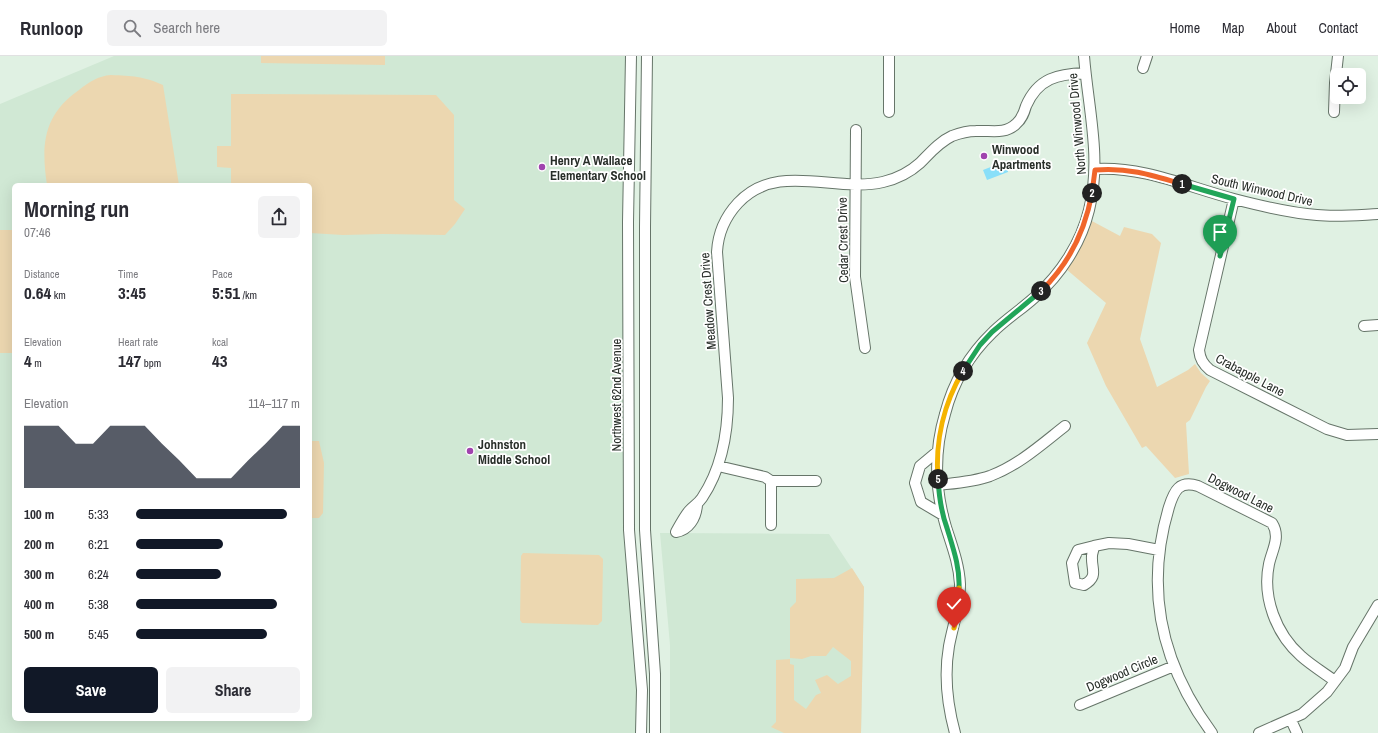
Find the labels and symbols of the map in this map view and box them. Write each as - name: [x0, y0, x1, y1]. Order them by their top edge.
- street label: North Winwood Drive: [1064, 72, 1090, 176]
- place label: Winwood Apartments: [992, 141, 1051, 173]
- marker: Winwood Apartments: [979, 151, 989, 161]
- place label: Henry A Wallace Elementary School: [550, 152, 646, 184]
- marker: Henry A Wallace Elementary School: [537, 162, 547, 172]
- street label: South Winwood Drive: [1210, 170, 1314, 210]
- pin: 1: [1172, 174, 1192, 194]
- pin: 2: [1082, 183, 1102, 203]
- street label: Cedar Crest Drive: [834, 197, 852, 283]
- pin: [1203, 215, 1237, 256]
- street label: Meadow Crest Drive: [696, 252, 720, 350]
- pin: 3: [1031, 281, 1051, 301]
- street label: Northwest 62nd Avenue: [608, 338, 625, 452]
- street label: Crabapple Lane: [1213, 350, 1288, 400]
- pin: 4: [953, 361, 973, 381]
- place label: Johnston Middle School: [478, 436, 550, 468]
- marker: Johnston Middle School: [465, 446, 475, 456]
- pin: 5: [928, 469, 948, 489]
- street label: Dogwood Lane: [1205, 469, 1277, 517]
- pin: [937, 587, 971, 628]
- street label: Dogwood Circle: [1084, 650, 1160, 696]

